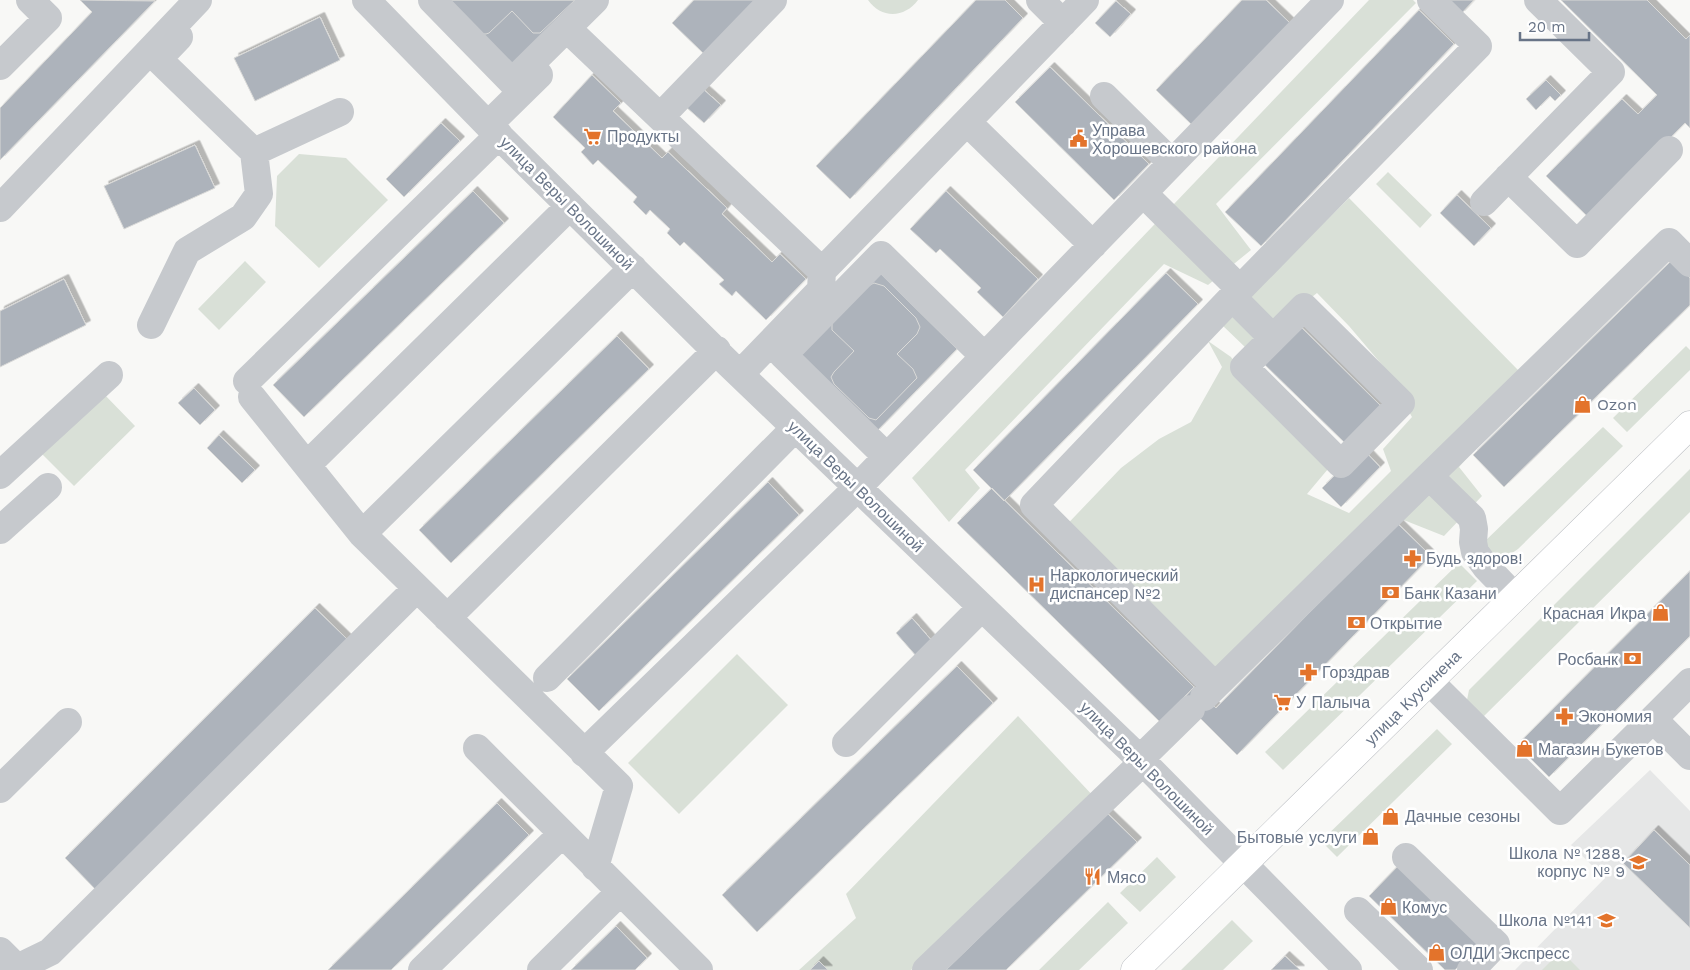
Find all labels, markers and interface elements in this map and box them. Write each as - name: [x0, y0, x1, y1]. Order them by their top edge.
- scale bar: [1520, 10, 1589, 42]
- text: 20 m: [1528, 18, 1566, 36]
- place label: Управа Хорошевского района: [1092, 121, 1257, 158]
- supermarket icon: Продукты: [583, 126, 603, 146]
- place label: Продукты: [607, 127, 679, 146]
- public building icon: Управа Хорошевского района: [1068, 129, 1088, 149]
- street label: улица Веры Волошиной: [496, 133, 637, 274]
- shop icon: Ozon: [1573, 394, 1593, 414]
- place label: Ozon: [1597, 395, 1637, 414]
- street label: улица Веры Волошиной: [784, 417, 927, 556]
- pharmacy icon: Будь здоров!: [1402, 548, 1422, 568]
- place label: Будь здоров!: [1426, 549, 1523, 568]
- place label: Наркологический диспансер №2: [1050, 566, 1178, 603]
- hospital icon: Наркологический диспансер №2: [1026, 574, 1046, 594]
- bank icon: Банк Казани: [1380, 583, 1400, 603]
- place label: Банк Казани: [1404, 584, 1497, 603]
- shop icon: Красная Икра: [1650, 603, 1670, 623]
- place label: Красная Икра: [1543, 604, 1646, 623]
- bank icon: Открытие: [1346, 613, 1366, 633]
- place label: Открытие: [1370, 614, 1442, 633]
- street label: улица Куусинена: [1361, 646, 1465, 749]
- bank icon: Росбанк: [1622, 649, 1642, 669]
- place label: Росбанк: [1558, 650, 1619, 669]
- pharmacy icon: Горздрав: [1298, 662, 1318, 682]
- place label: Горздрав: [1322, 663, 1390, 682]
- supermarket icon: У Палыча: [1272, 692, 1292, 712]
- place label: У Палыча: [1296, 693, 1370, 712]
- street label: улица Веры Волошиной: [1076, 698, 1217, 839]
- pharmacy icon: Экономия: [1554, 706, 1574, 726]
- place label: Экономия: [1578, 707, 1652, 726]
- shop icon: Магазин Букетов: [1514, 739, 1534, 759]
- place label: Магазин Букетов: [1538, 740, 1663, 759]
- shop icon: Дачные сезоны: [1381, 806, 1401, 826]
- place label: Дачные сезоны: [1405, 807, 1520, 826]
- shop icon: Бытовые услуги: [1361, 827, 1381, 847]
- place label: Бытовые услуги: [1237, 828, 1357, 847]
- place label: Школа № 1288, корпус № 9: [1509, 844, 1625, 881]
- school or university icon: Школа № 1288, корпус № 9: [1629, 852, 1649, 872]
- restaurant icon: Мясо: [1083, 867, 1103, 887]
- place label: Мясо: [1107, 868, 1146, 887]
- shop icon: Комус: [1378, 897, 1398, 917]
- place label: Комус: [1402, 898, 1447, 917]
- school or university icon: Школа №141: [1596, 910, 1616, 930]
- place label: Школа №141: [1498, 911, 1592, 930]
- shop icon: ОЛДИ Экспресс: [1426, 943, 1446, 963]
- place label: ОЛДИ Экспресс: [1450, 944, 1570, 963]

